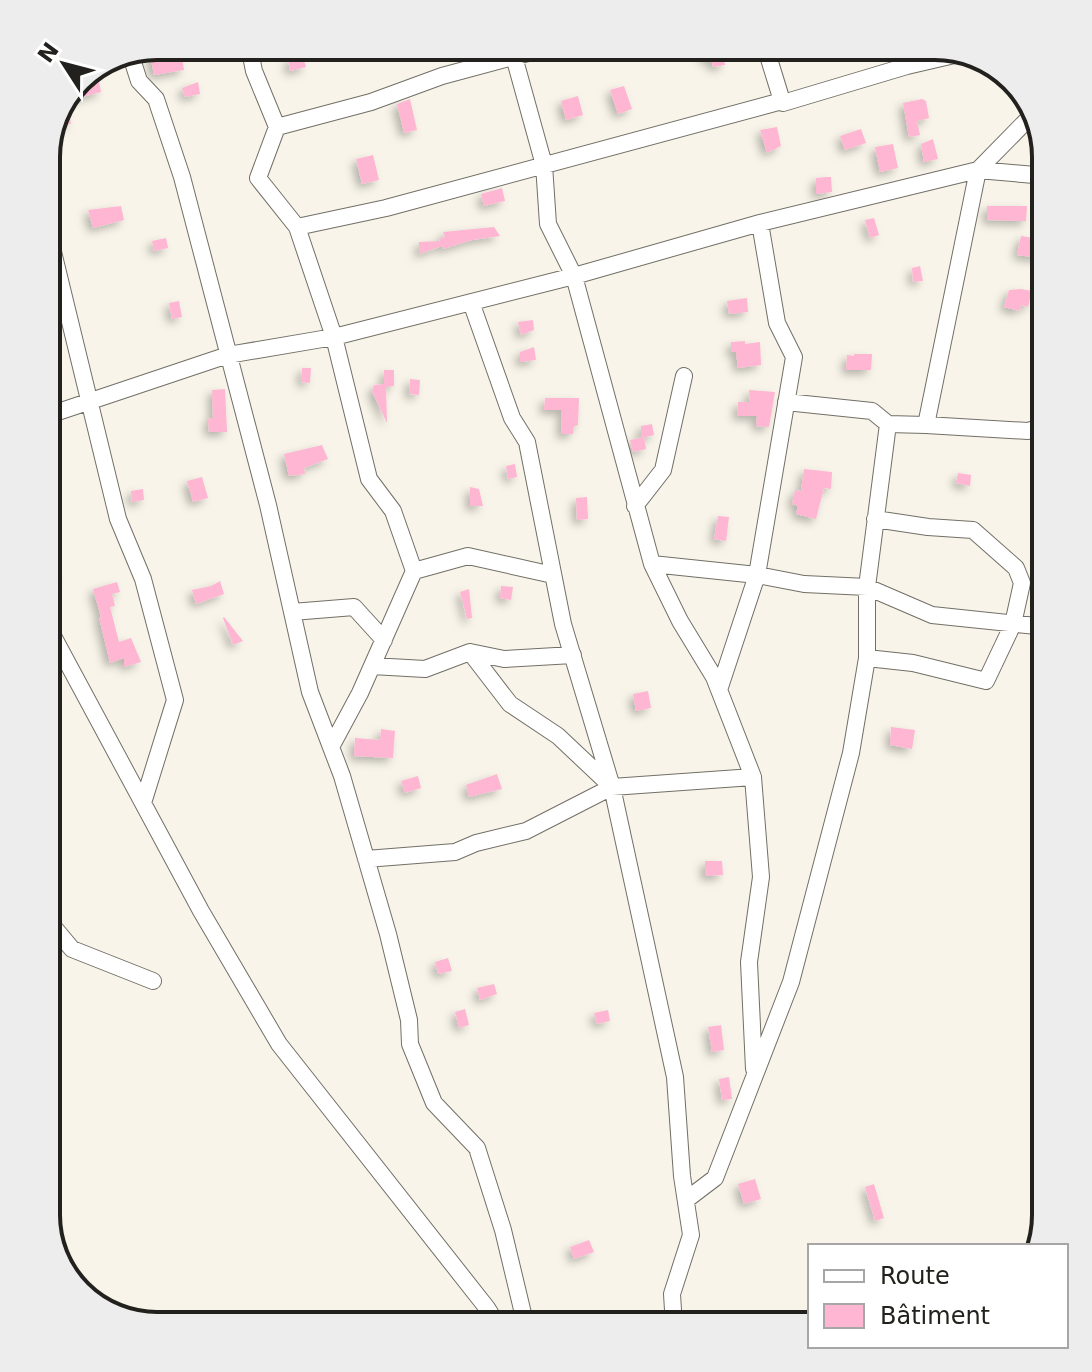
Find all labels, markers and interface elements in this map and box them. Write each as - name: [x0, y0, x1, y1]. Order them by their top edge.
- north arrow: [24, 24, 104, 104]
- text: N: [33, 38, 64, 67]
- legend: [808, 1244, 1068, 1348]
- text: Route: [880, 1262, 950, 1290]
- text: Bâtiment: [880, 1302, 990, 1330]

